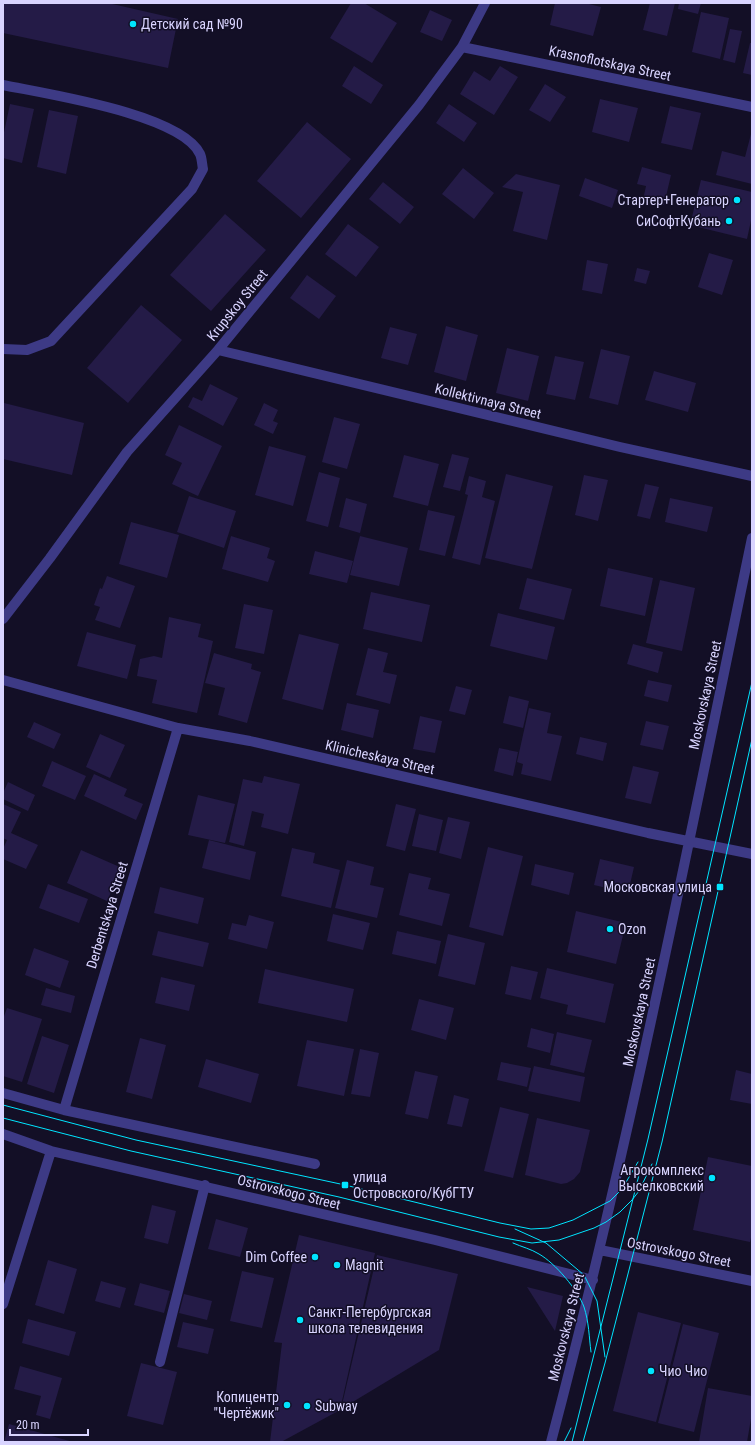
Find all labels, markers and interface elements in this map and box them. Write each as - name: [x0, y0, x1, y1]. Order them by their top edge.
- place label: Детский сад №90: [141, 16, 243, 32]
- marker: Детский сад №90: [128, 19, 138, 29]
- street label: Krasnoflotskaya Street: [547, 42, 673, 84]
- place label: Стартер+Генератор: [617, 192, 729, 208]
- marker: Стартер+Генератор: [732, 195, 742, 205]
- place label: СиСофтКубань: [636, 213, 721, 229]
- marker: СиСофтКубань: [724, 216, 734, 226]
- street label: Krupskoy Street: [203, 266, 271, 344]
- street label: Kollektivnaya Street: [433, 380, 543, 422]
- street label: Moskovskaya Street: [686, 639, 724, 751]
- street label: Klinicheskaya Street: [324, 737, 436, 777]
- street label: Derbentskaya Street: [83, 860, 131, 970]
- place label: Московская улица: [604, 879, 712, 895]
- marker: Московская улица: [715, 882, 725, 892]
- place label: Ozon: [618, 921, 646, 937]
- marker: Ozon: [605, 924, 615, 934]
- street label: Moskovskaya Street: [620, 956, 658, 1068]
- place label: Агрокомплекс Выселковский: [619, 1162, 704, 1194]
- place label: улица Островского/КубГТУ: [353, 1169, 475, 1201]
- street label: Ostrovskogo Street: [236, 1171, 342, 1213]
- marker: Агрокомплекс Выселковский: [707, 1173, 717, 1183]
- marker: улица Островского/КубГТУ: [340, 1180, 350, 1190]
- street label: Ostrovskogo Street: [626, 1234, 732, 1270]
- place label: Dim Coffee: [245, 1249, 307, 1265]
- marker: Dim Coffee: [310, 1252, 320, 1262]
- place label: Magnit: [345, 1257, 383, 1273]
- marker: Magnit: [332, 1260, 342, 1270]
- street label: Moskovskaya Street: [545, 1271, 587, 1383]
- place label: Санкт-Петербургская школа телевидения: [308, 1304, 431, 1336]
- marker: Санкт-Петербургская школа телевидения: [295, 1315, 305, 1325]
- place label: Чио Чио: [659, 1363, 707, 1379]
- marker: Чио Чио: [646, 1366, 656, 1376]
- place label: Копицентр "Чертёжик": [214, 1389, 279, 1421]
- place label: Subway: [315, 1398, 358, 1414]
- marker: Копицентр "Чертёжик": [282, 1400, 292, 1410]
- marker: Subway: [302, 1401, 312, 1411]
- scale bar: [10, 1411, 88, 1437]
- text: 20 m: [16, 1418, 40, 1432]

